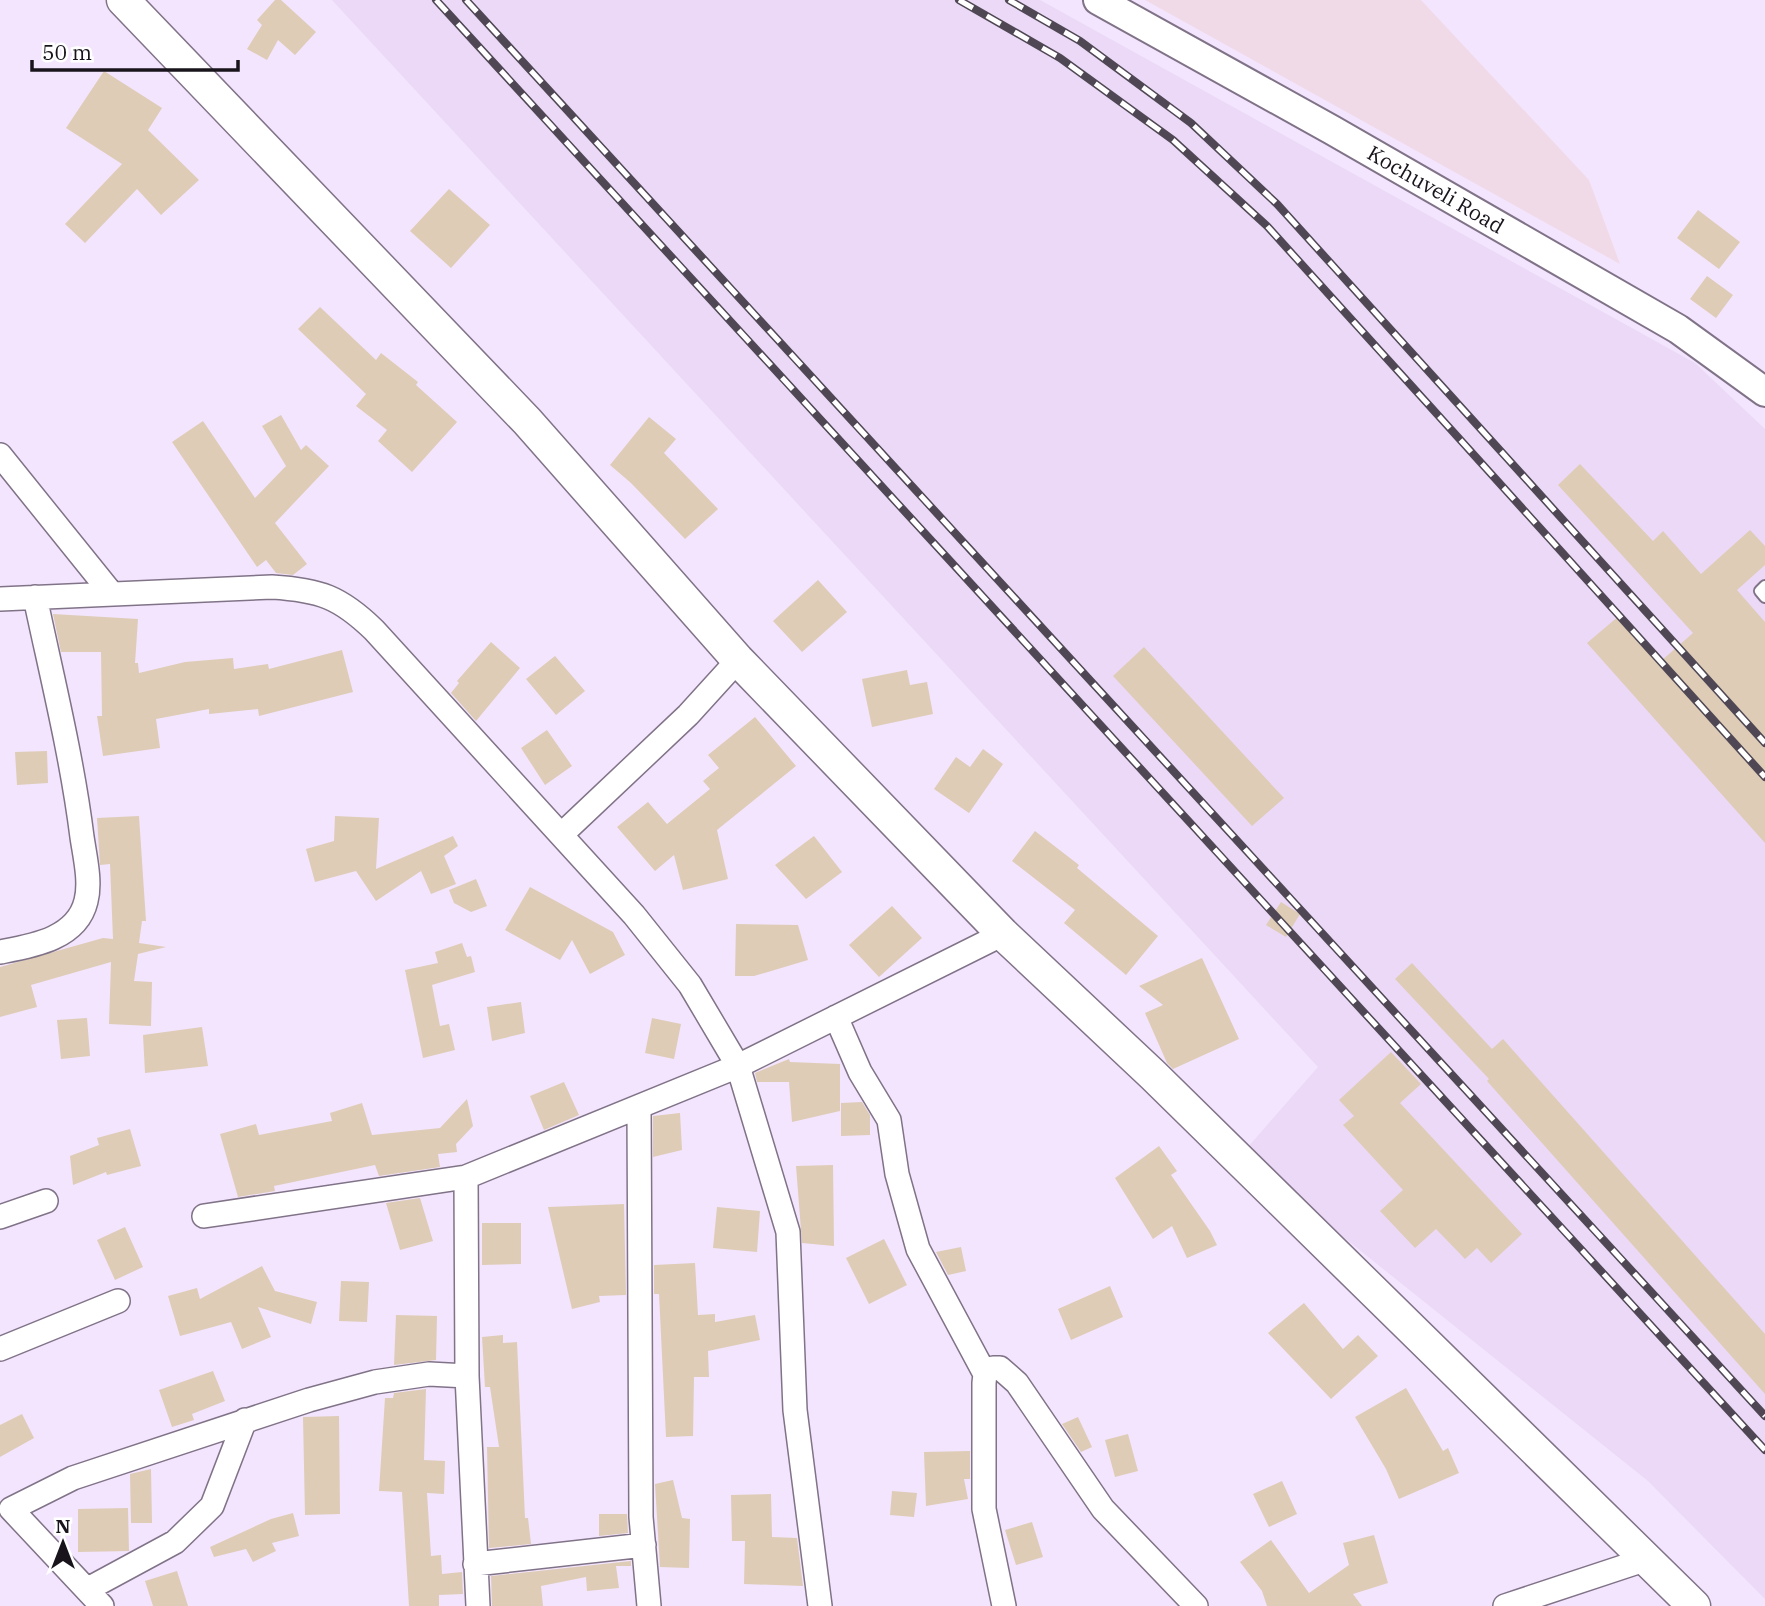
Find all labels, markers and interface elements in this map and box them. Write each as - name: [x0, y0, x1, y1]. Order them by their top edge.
- scale bar: [32, 28, 238, 72]
- text: 50 m: [42, 38, 92, 66]
- street label: Kochuveli Road: [1363, 139, 1510, 240]
- north arrow: [28, 1508, 98, 1578]
- text: N: [55, 1514, 71, 1538]

